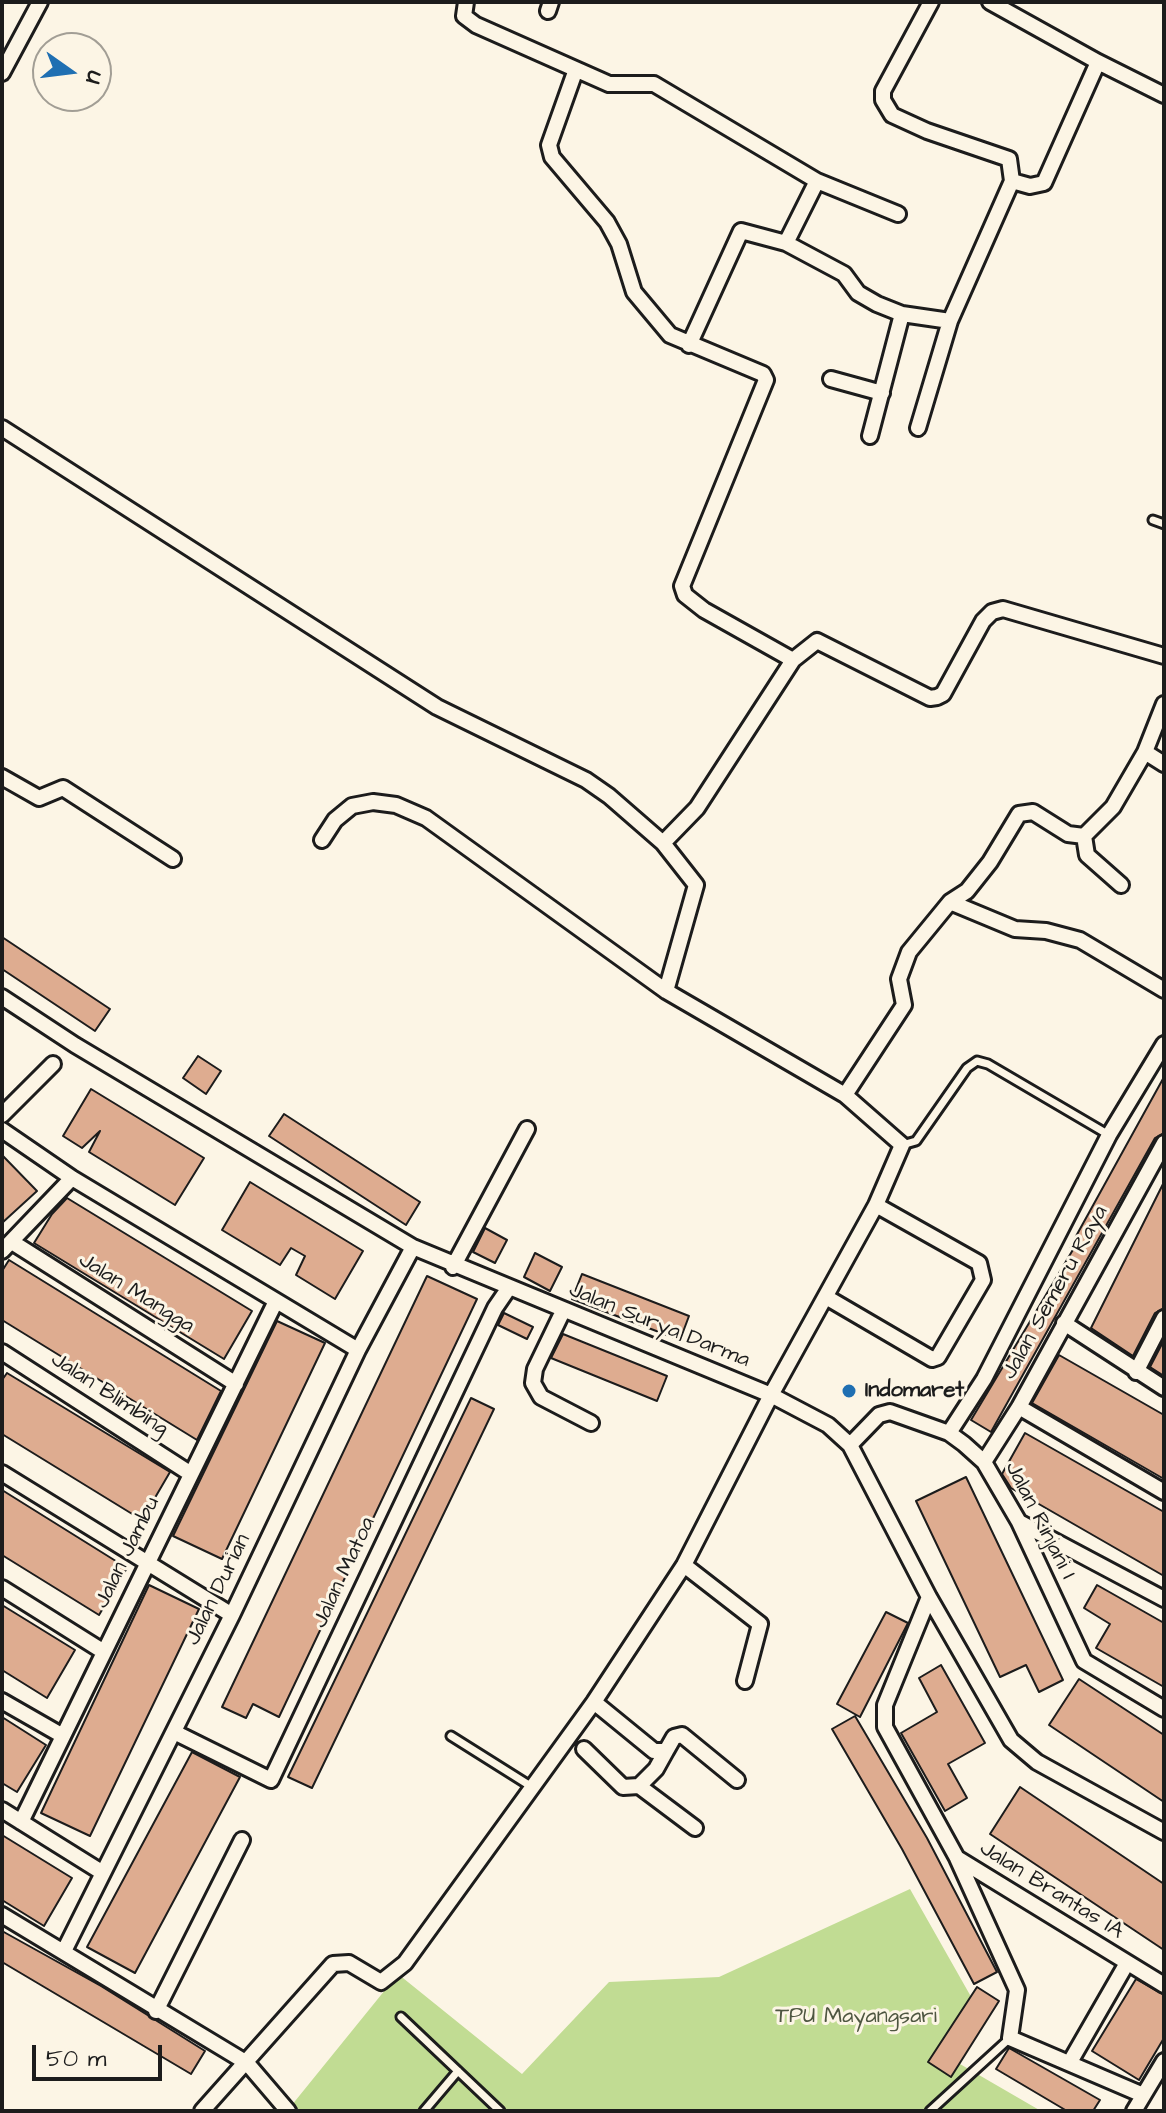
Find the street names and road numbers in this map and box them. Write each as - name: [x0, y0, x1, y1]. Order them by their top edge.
- street label: Jalan Semeru Raya: [997, 1201, 1115, 1385]
- street label: Jalan Mangga: [73, 1248, 199, 1340]
- street label: Jalan Surya Darma: [565, 1278, 753, 1374]
- street label: Jalan Blimbing: [45, 1347, 173, 1443]
- street label: Jalan Rinjani I: [998, 1458, 1080, 1584]
- street label: Jalan Jambu: [90, 1493, 166, 1613]
- street label: Jalan Matoa: [308, 1513, 382, 1633]
- street label: Jalan Durian: [181, 1530, 257, 1650]
- street label: Jalan Brantas IA: [974, 1836, 1128, 1946]

